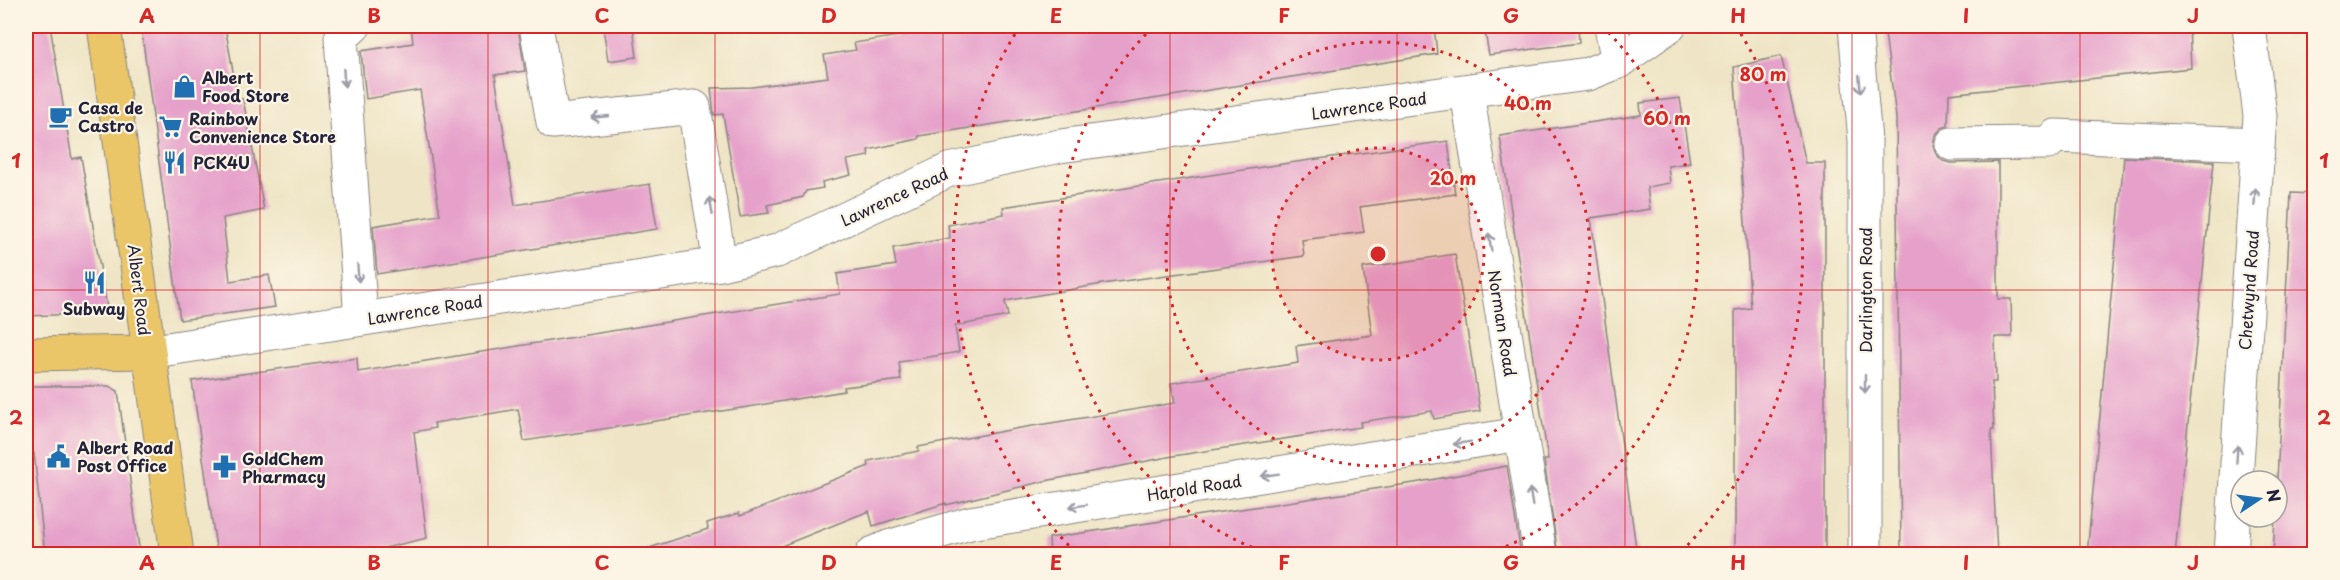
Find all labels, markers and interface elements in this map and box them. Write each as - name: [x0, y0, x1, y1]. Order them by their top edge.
- text: A: [139, 0, 155, 30]
- text: B: [367, 0, 381, 30]
- text: C: [594, 0, 610, 30]
- text: D: [821, 0, 837, 30]
- text: E: [1050, 0, 1062, 30]
- text: F: [1278, 0, 1290, 30]
- text: G: [1503, 0, 1519, 30]
- text: H: [1730, 0, 1746, 30]
- text: I: [1963, 0, 1969, 30]
- text: J: [2187, 0, 2199, 30]
- text: 80 m: [1739, 60, 1787, 87]
- place label: Albert Food Store: [202, 65, 289, 107]
- one-way arrow: [338, 68, 349, 88]
- shop icon: Albert Food Store: [171, 73, 197, 99]
- one-way arrow: [1855, 73, 1866, 93]
- street label: Lawrence Road: [1310, 85, 1428, 125]
- text: 40 m: [1504, 89, 1552, 116]
- place label: Casa de Castro: [78, 95, 143, 137]
- cafe icon: Casa de Castro: [47, 103, 73, 129]
- text: 60 m: [1643, 104, 1691, 131]
- place label: Rainbow Convenience Store: [189, 106, 336, 148]
- one-way arrow: [591, 112, 611, 123]
- supermarket icon: Rainbow Convenience Store: [158, 114, 184, 140]
- text: 1: [11, 145, 21, 175]
- text: 1: [2319, 145, 2329, 175]
- restaurant icon: PCK4U: [162, 149, 188, 175]
- place label: PCK4U: [193, 150, 250, 174]
- street label: Lawrence Road: [836, 161, 952, 231]
- text: 20 m: [1430, 164, 1476, 191]
- one-way arrow: [2249, 187, 2260, 207]
- one-way arrow: [705, 197, 716, 216]
- street label: Darlington Road: [1853, 227, 1877, 353]
- street label: Chetwynd Road: [2232, 229, 2264, 351]
- one-way arrow: [1485, 233, 1496, 252]
- street label: Albert Road: [122, 243, 158, 337]
- centre of rings: [1368, 244, 1388, 264]
- one-way arrow: [352, 262, 363, 282]
- street label: Norman Road: [1483, 268, 1523, 378]
- restaurant icon: Subway: [81, 270, 107, 296]
- street label: Lawrence Road: [366, 288, 484, 330]
- place label: Subway: [63, 296, 125, 320]
- one-way arrow: [1859, 373, 1871, 393]
- text: 2: [9, 402, 23, 432]
- text: 2: [2317, 402, 2331, 432]
- place label: Albert Road Post Office: [77, 435, 174, 477]
- one-way arrow: [1453, 438, 1473, 449]
- public building icon: Albert Road Post Office: [46, 443, 72, 469]
- one-way arrow: [2232, 445, 2243, 465]
- place label: GoldChem Pharmacy: [242, 446, 326, 488]
- pharmacy icon: GoldChem Pharmacy: [211, 454, 237, 480]
- street label: Harold Road: [1145, 468, 1243, 506]
- one-way arrow: [1261, 469, 1280, 480]
- north arrow: [2229, 469, 2289, 529]
- one-way arrow: [1525, 487, 1536, 507]
- text: N: [2261, 487, 2288, 504]
- one-way arrow: [1068, 501, 1088, 512]
- text: A: [139, 547, 155, 577]
- text: B: [367, 547, 381, 577]
- text: C: [594, 547, 610, 577]
- text: D: [821, 547, 837, 577]
- text: E: [1050, 547, 1062, 577]
- text: F: [1278, 547, 1290, 577]
- text: G: [1503, 547, 1519, 577]
- text: H: [1730, 547, 1746, 577]
- text: I: [1963, 547, 1969, 577]
- text: J: [2187, 547, 2199, 577]

